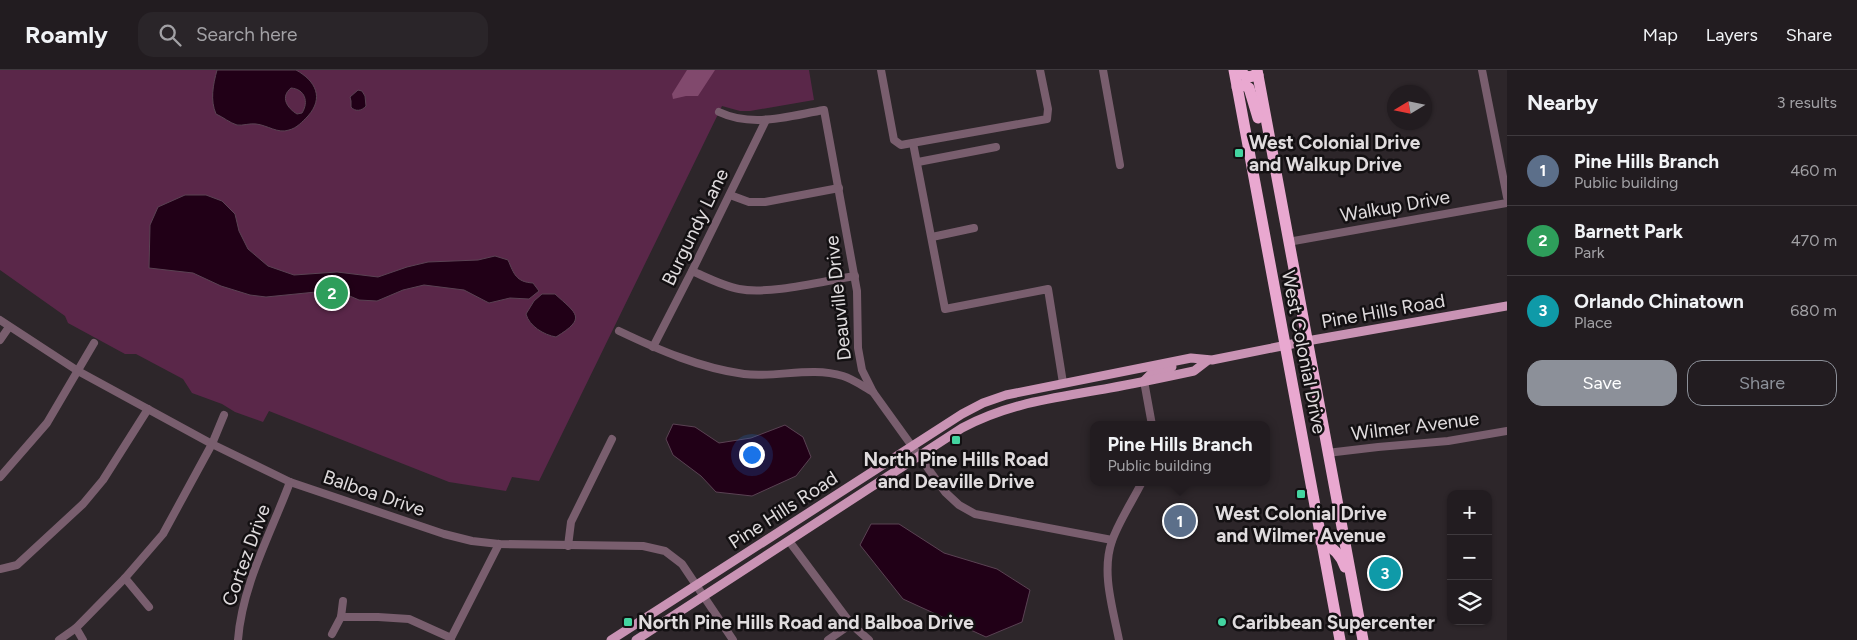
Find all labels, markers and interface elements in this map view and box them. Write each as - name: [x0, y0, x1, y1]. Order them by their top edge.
- search box: [138, 12, 488, 57]
- text: Roamly: [25, 20, 108, 49]
- icon: search: [156, 21, 184, 49]
- text: Search here: [196, 23, 297, 46]
- text: Map: [1643, 24, 1678, 46]
- text: Layers: [1706, 24, 1758, 46]
- text: Share: [1786, 24, 1832, 46]
- north arrow: [1387, 85, 1432, 130]
- text: Nearby: [1527, 90, 1598, 115]
- text: 3 results: [1777, 93, 1837, 112]
- place label: West Colonial Drive and Walkup Drive: [1249, 131, 1421, 176]
- marker: West Colonial Drive and Walkup Drive: [1233, 147, 1245, 159]
- text: Pine Hills Branch: [1574, 150, 1719, 173]
- text: 1: [1540, 161, 1546, 180]
- text: 460 m: [1790, 161, 1837, 180]
- street label: Burgundy Lane: [657, 165, 733, 289]
- text: Public building: [1574, 173, 1678, 192]
- street label: Walkup Drive: [1338, 185, 1452, 227]
- text: Barnett Park: [1574, 220, 1683, 243]
- text: 2: [1538, 231, 1548, 250]
- text: 470 m: [1791, 231, 1837, 250]
- street label: Deauville Drive: [820, 234, 856, 362]
- text: Park: [1574, 243, 1604, 262]
- street label: West Colonial Drive: [1277, 268, 1331, 436]
- pin: 2: [316, 274, 348, 312]
- street label: Pine Hills Road: [1319, 289, 1447, 333]
- text: Orlando Chinatown: [1574, 290, 1744, 313]
- text: 3: [1539, 301, 1547, 320]
- text: 680 m: [1790, 301, 1837, 320]
- text: Place: [1574, 313, 1612, 332]
- button: Save: [1527, 360, 1677, 406]
- button: Share: [1687, 360, 1837, 406]
- street label: Wilmer Avenue: [1350, 407, 1480, 445]
- popup: [1090, 421, 1270, 486]
- text: Pine Hills Branch: [1107, 433, 1253, 456]
- marker: North Pine Hills Road and Deaville Drive: [950, 434, 962, 446]
- your location: [739, 442, 765, 468]
- place label: North Pine Hills Road and Deaville Drive: [864, 448, 1048, 493]
- text: Public building: [1107, 456, 1212, 475]
- street label: Balboa Drive: [320, 465, 428, 521]
- street label: Pine Hills Road: [724, 466, 842, 554]
- marker: West Colonial Drive and Wilmer Avenue: [1295, 488, 1307, 500]
- map controls: [1447, 490, 1492, 625]
- button: +: [1447, 490, 1492, 535]
- street label: Cortez Drive: [217, 501, 275, 609]
- pin: 1: [1164, 502, 1196, 540]
- place label: West Colonial Drive and Wilmer Avenue: [1215, 502, 1387, 547]
- button: −: [1447, 535, 1492, 580]
- pin: 3: [1369, 554, 1401, 592]
- button: layers: [1447, 580, 1492, 625]
- place label: North Pine Hills Road and Balboa Drive: [638, 611, 974, 634]
- place label: Caribbean Supercenter: [1232, 611, 1435, 634]
- marker: North Pine Hills Road and Balboa Drive: [622, 616, 634, 628]
- marker: Caribbean Supercenter: [1216, 616, 1228, 628]

